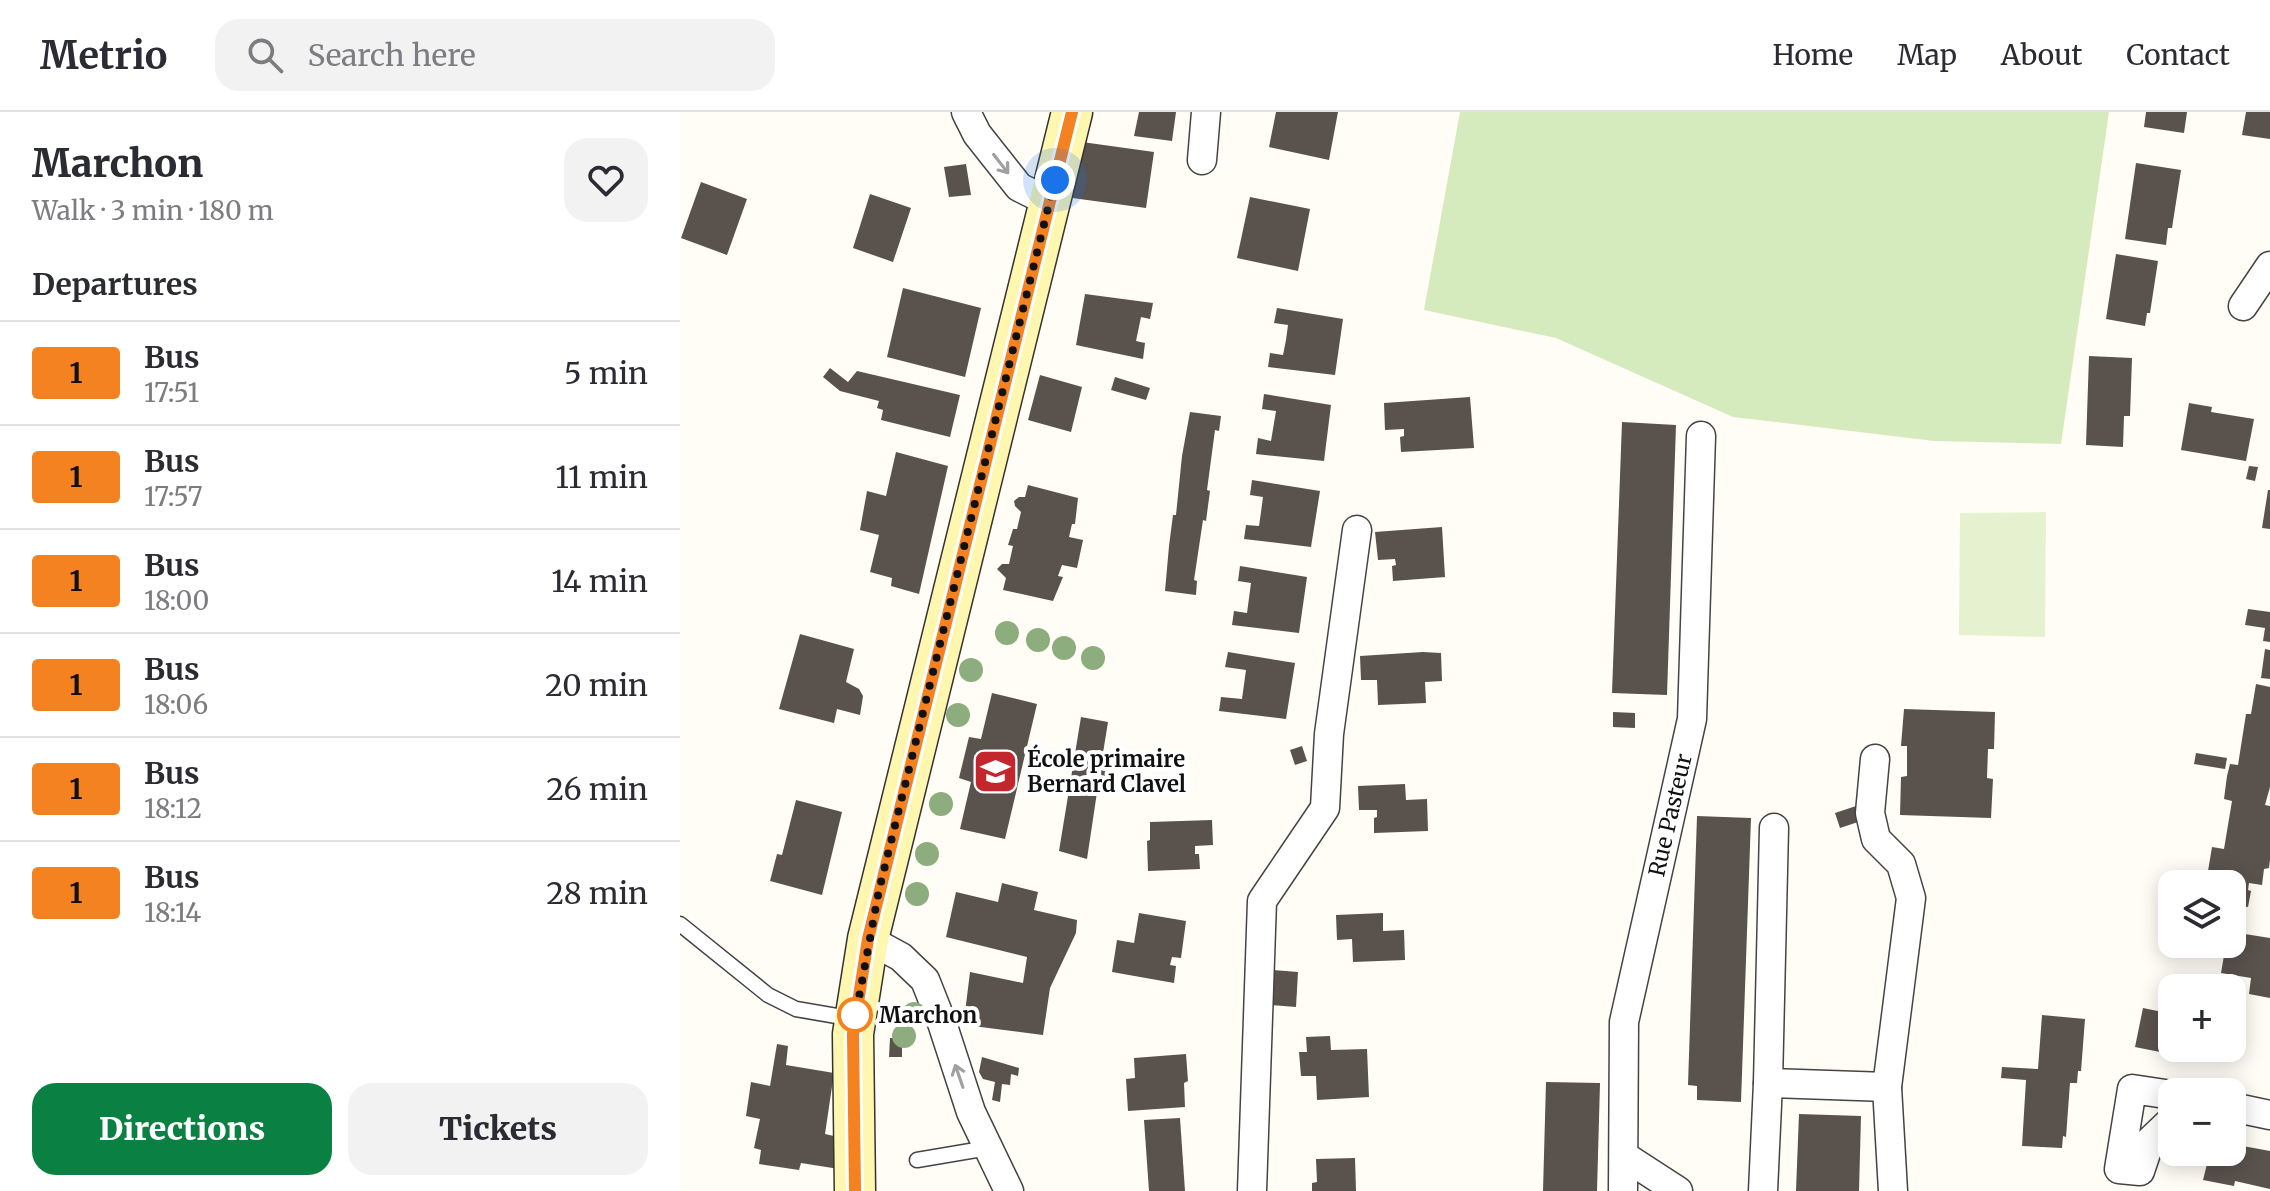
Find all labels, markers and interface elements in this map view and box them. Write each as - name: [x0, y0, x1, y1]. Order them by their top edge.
- search box: [215, 19, 775, 91]
- text: Metrio: [40, 32, 167, 79]
- icon: search: [243, 33, 287, 77]
- text: Search here: [307, 36, 476, 74]
- text: Home: [1772, 37, 1853, 73]
- text: Map: [1897, 37, 1957, 73]
- text: About: [2001, 37, 2082, 73]
- text: Contact: [2126, 37, 2230, 73]
- button: heart: [564, 138, 648, 222]
- text: Marchon: [32, 140, 203, 187]
- one-way arrow: [992, 153, 1010, 174]
- your location: [1035, 160, 1075, 200]
- text: Walk · 3 min · 180 m: [32, 194, 274, 227]
- text: Departures: [32, 265, 198, 303]
- text: Bus: [144, 338, 200, 376]
- text: 5 min: [564, 354, 648, 392]
- text: 1: [70, 355, 82, 391]
- text: 17:51: [144, 376, 199, 409]
- text: Bus: [144, 442, 200, 480]
- text: 11 min: [555, 458, 648, 496]
- text: 1: [70, 459, 82, 495]
- text: 17:57: [144, 480, 202, 513]
- text: Bus: [144, 546, 200, 584]
- text: 14 min: [551, 562, 648, 600]
- text: 1: [70, 563, 82, 599]
- text: 18:00: [144, 584, 209, 617]
- text: Bus: [144, 650, 200, 688]
- text: 20 min: [545, 666, 648, 704]
- text: 1: [70, 667, 82, 703]
- text: 18:06: [144, 688, 208, 721]
- place label: École primaire Bernard Clavel: [1027, 744, 1186, 798]
- school or university icon: École primaire Bernard Clavel: [972, 748, 1020, 796]
- street label: Rue Pasteur: [1642, 751, 1698, 879]
- text: Bus: [144, 754, 200, 792]
- text: 26 min: [546, 770, 648, 808]
- text: 1: [70, 771, 82, 807]
- text: 18:12: [144, 792, 202, 825]
- text: Bus: [144, 858, 200, 896]
- map controls: [2158, 870, 2246, 1166]
- button: layers: [2158, 870, 2246, 958]
- text: 28 min: [546, 874, 648, 912]
- text: 1: [70, 875, 82, 911]
- text: 18:14: [144, 896, 201, 929]
- button: +: [2158, 974, 2246, 1062]
- marker: Marchon: [838, 998, 872, 1032]
- place label: Marchon: [879, 1001, 977, 1029]
- one-way arrow: [950, 1064, 965, 1089]
- button: −: [2158, 1078, 2246, 1166]
- button: Directions: [32, 1083, 332, 1175]
- button: Tickets: [348, 1083, 648, 1175]

